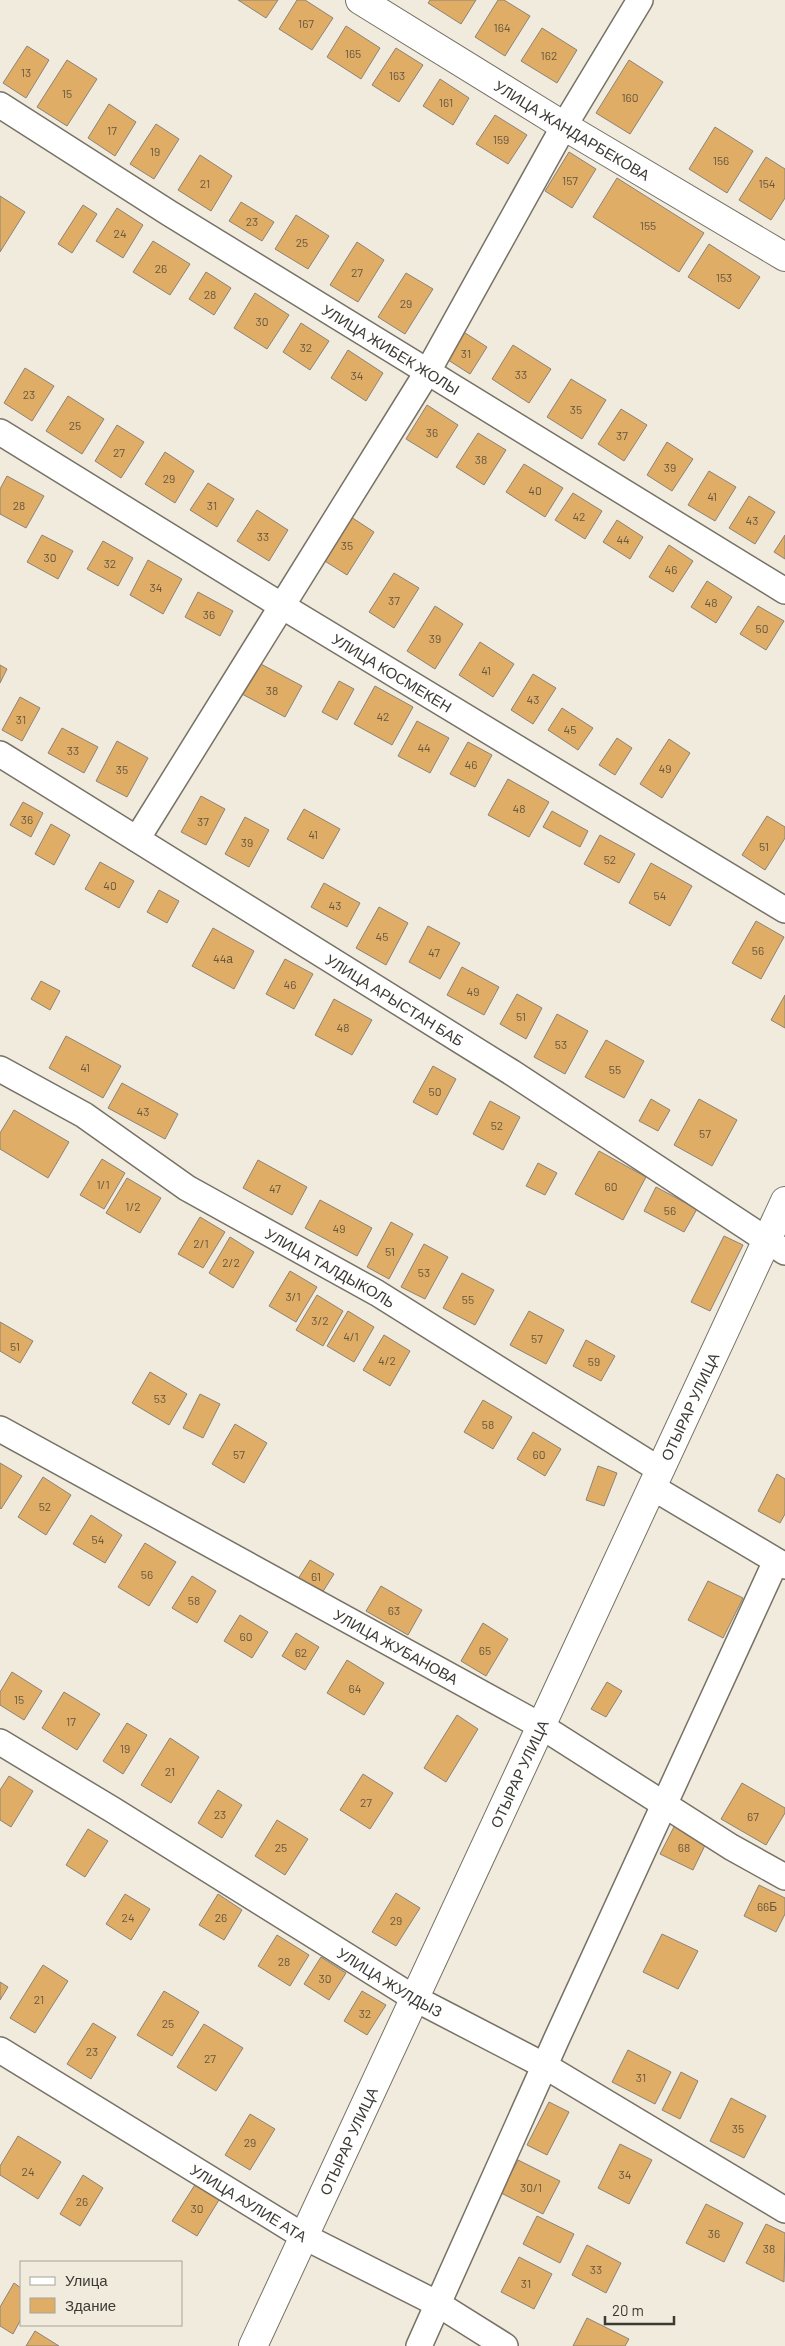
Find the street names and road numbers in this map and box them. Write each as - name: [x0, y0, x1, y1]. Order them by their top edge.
- street label: УЛИЦА ЖАНДАРБЕКОВА: [491, 76, 653, 184]
- street label: УЛИЦА ЖИБЕК ЖОЛЫ: [319, 300, 463, 398]
- street label: УЛИЦА КОСМЕКЕН: [329, 629, 455, 716]
- street label: УЛИЦА АРЫСТАН БАБ: [322, 950, 467, 1050]
- street label: УЛИЦА ТАЛДЫКОЛЬ: [262, 1224, 399, 1311]
- street label: ОТЫРАР УЛИЦА: [657, 1350, 722, 1463]
- street label: УЛИЦА ЖУБАНОВА: [331, 1605, 462, 1688]
- street label: ОТЫРАР УЛИЦА: [486, 1717, 552, 1831]
- street label: УЛИЦА ЖУЛДЫЗ: [334, 1944, 446, 2020]
- street label: ОТЫРАР УЛИЦА: [315, 2084, 381, 2198]
- street label: УЛИЦА АУЛИЕ АТА: [187, 2160, 310, 2245]

